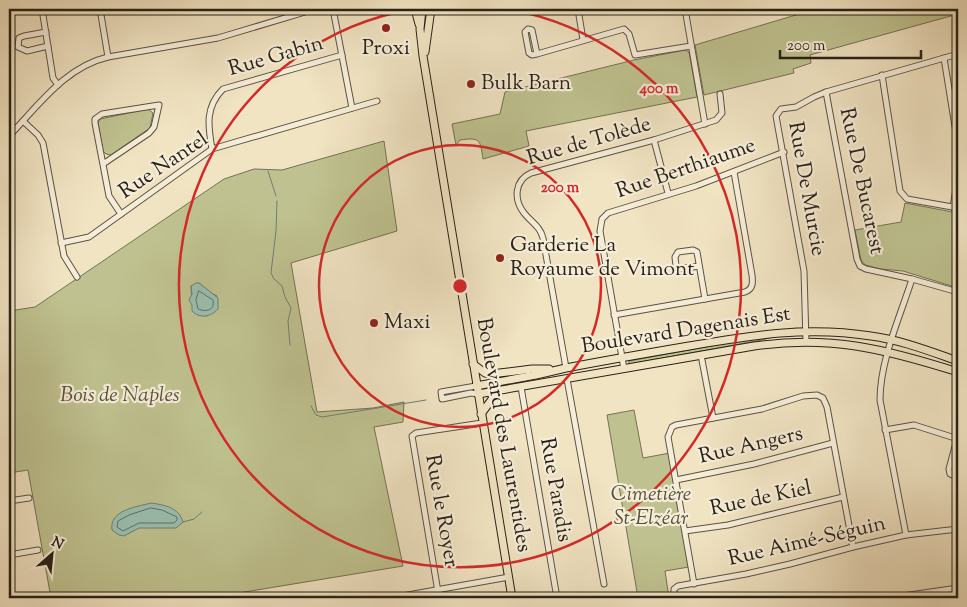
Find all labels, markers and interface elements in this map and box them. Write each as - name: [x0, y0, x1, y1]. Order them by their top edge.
- marker: Proxi: [380, 22, 392, 34]
- scale bar: [780, 28, 921, 60]
- street label: Rue Gabin: [225, 29, 327, 85]
- place label: Proxi: [362, 34, 410, 64]
- text: 200 m: [787, 36, 826, 57]
- place label: Bulk Barn: [481, 69, 571, 99]
- marker: Bulk Barn: [465, 78, 477, 90]
- text: 400 m: [639, 79, 679, 100]
- street label: Rue De Bucarest: [831, 105, 891, 257]
- street label: Rue de Tolède: [523, 110, 655, 174]
- street label: Rue De Murcie: [779, 120, 833, 258]
- street label: Rue Nantel: [113, 125, 215, 207]
- street label: Rue Berthiaume: [612, 131, 760, 207]
- text: 200 m: [541, 178, 580, 199]
- place label: Garderie La Royaume de Vimont: [510, 231, 694, 285]
- marker: Garderie La Royaume de Vimont: [494, 252, 506, 264]
- centre of rings: [451, 277, 469, 295]
- street label: Boulevard Dagenais Est: [579, 300, 793, 362]
- place label: Maxi: [384, 308, 430, 338]
- street label: Boulevard des Laurentides: [468, 315, 538, 555]
- marker: Maxi: [368, 317, 380, 329]
- park label: Bois de Naples: [60, 381, 180, 411]
- street label: Rue Angers: [696, 419, 806, 473]
- street label: Rue Paradis: [531, 436, 579, 544]
- street label: Rue le Royer: [416, 452, 466, 570]
- street label: Rue de Kiel: [707, 474, 815, 524]
- park label: Cimetière St-Elzéar: [611, 480, 691, 534]
- street label: Rue Aimé-Séguin: [725, 509, 889, 575]
- north arrow: [28, 530, 78, 580]
- text: N: [47, 533, 67, 556]

